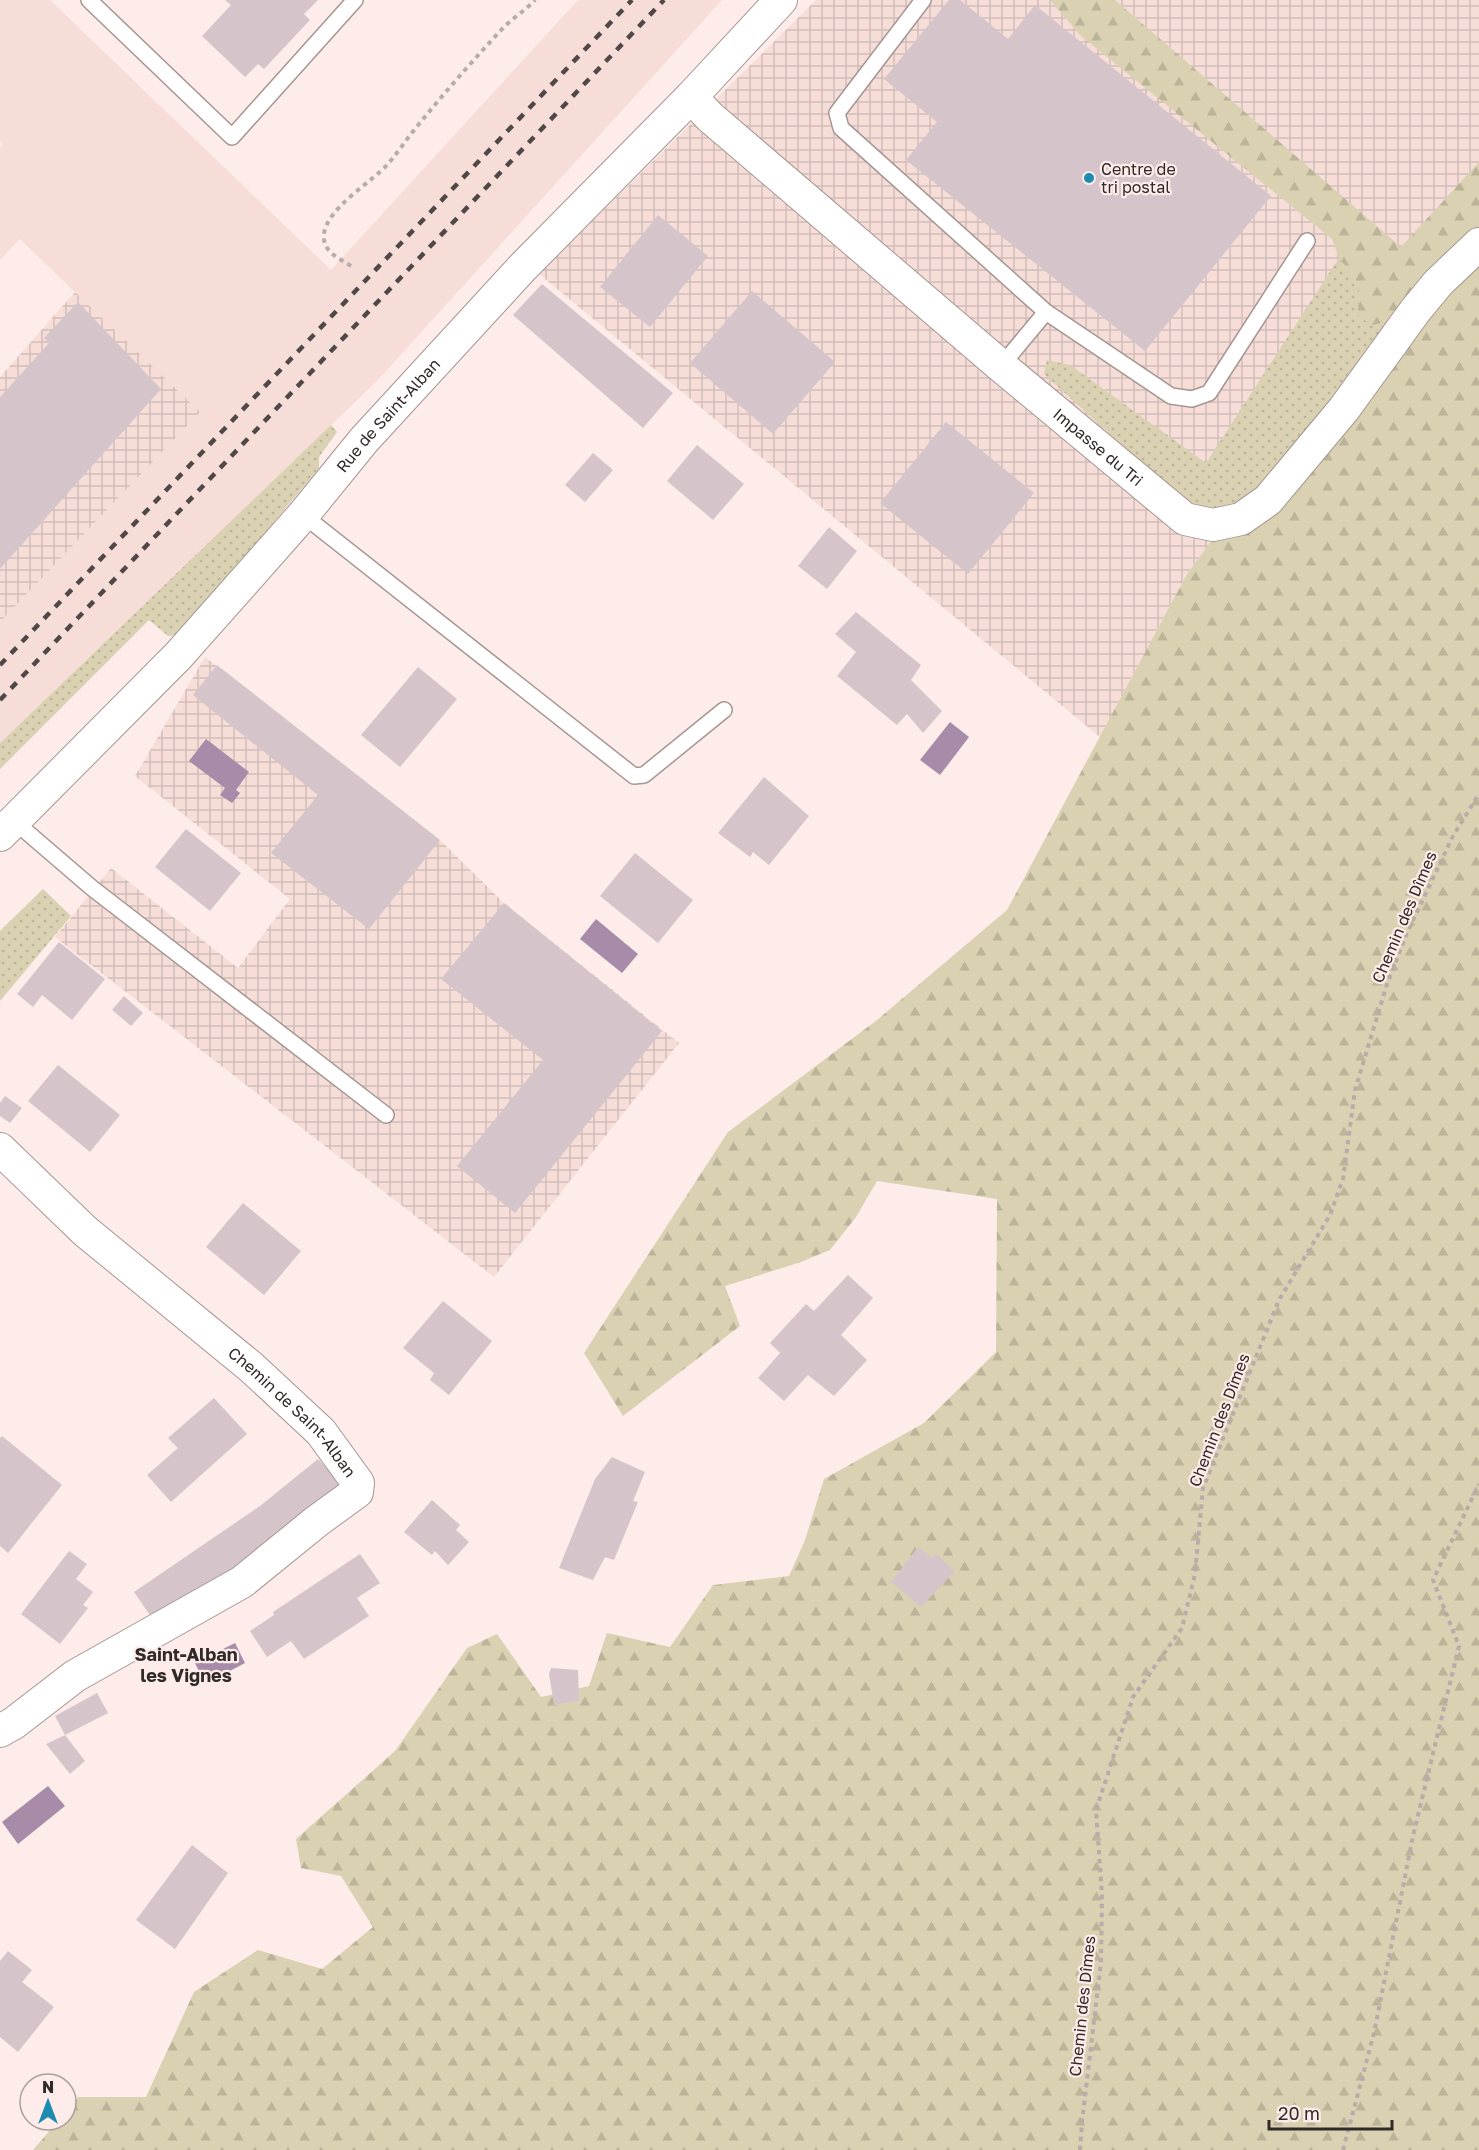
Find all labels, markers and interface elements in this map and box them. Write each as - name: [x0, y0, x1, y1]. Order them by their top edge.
- place label: Centre de tri postal: [1101, 159, 1176, 197]
- marker: Centre de tri postal: [1082, 171, 1096, 185]
- street label: Rue de Saint-Alban: [332, 354, 444, 476]
- street label: Impasse du Tri: [1049, 404, 1147, 490]
- street label: Chemin des Dîmes: [1367, 848, 1441, 986]
- street label: Chemin de Saint-Alban: [224, 1343, 360, 1481]
- street label: Chemin des Dîmes: [1184, 1350, 1254, 1490]
- district label: Saint-Alban les Vignes: [134, 1643, 238, 1686]
- street label: Chemin des Dîmes: [1065, 1935, 1099, 2077]
- north arrow: [18, 2072, 78, 2132]
- text: N: [42, 2077, 54, 2097]
- scale bar: [1269, 2093, 1392, 2131]
- text: 20 m: [1278, 2102, 1320, 2124]

